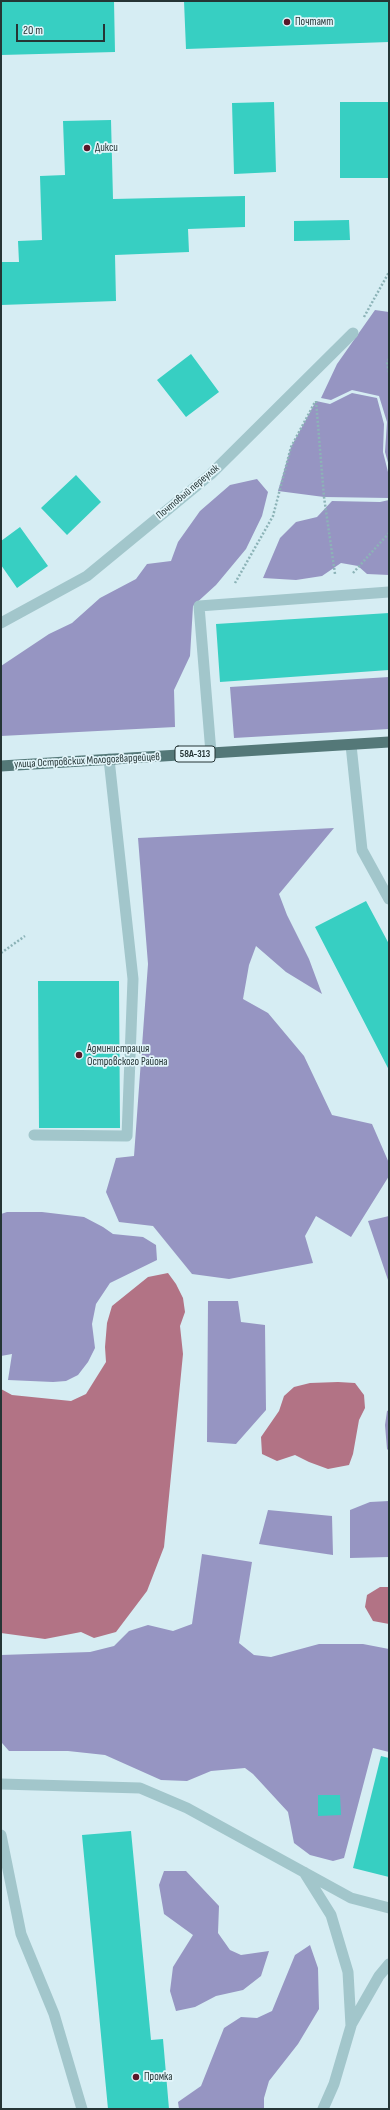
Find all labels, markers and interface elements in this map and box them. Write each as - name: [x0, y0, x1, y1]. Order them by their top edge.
- place label: Почтамт: [295, 15, 333, 29]
- scale bar: [18, 16, 107, 42]
- marker: Почтамт: [282, 17, 292, 27]
- text: 20 m: [23, 23, 43, 38]
- place label: Дикси: [95, 141, 118, 155]
- marker: Дикси: [82, 143, 92, 153]
- street label: Почтовый переулок: [154, 462, 222, 522]
- road number: 58А-313: [175, 746, 215, 762]
- street label: улица Островских Молодогвардейцев: [14, 751, 160, 771]
- place label: Администрация Островского Района: [87, 1042, 168, 1068]
- marker: Администрация Островского Района: [74, 1050, 84, 1060]
- place label: Промка: [144, 2070, 172, 2084]
- marker: Промка: [131, 2072, 141, 2082]

